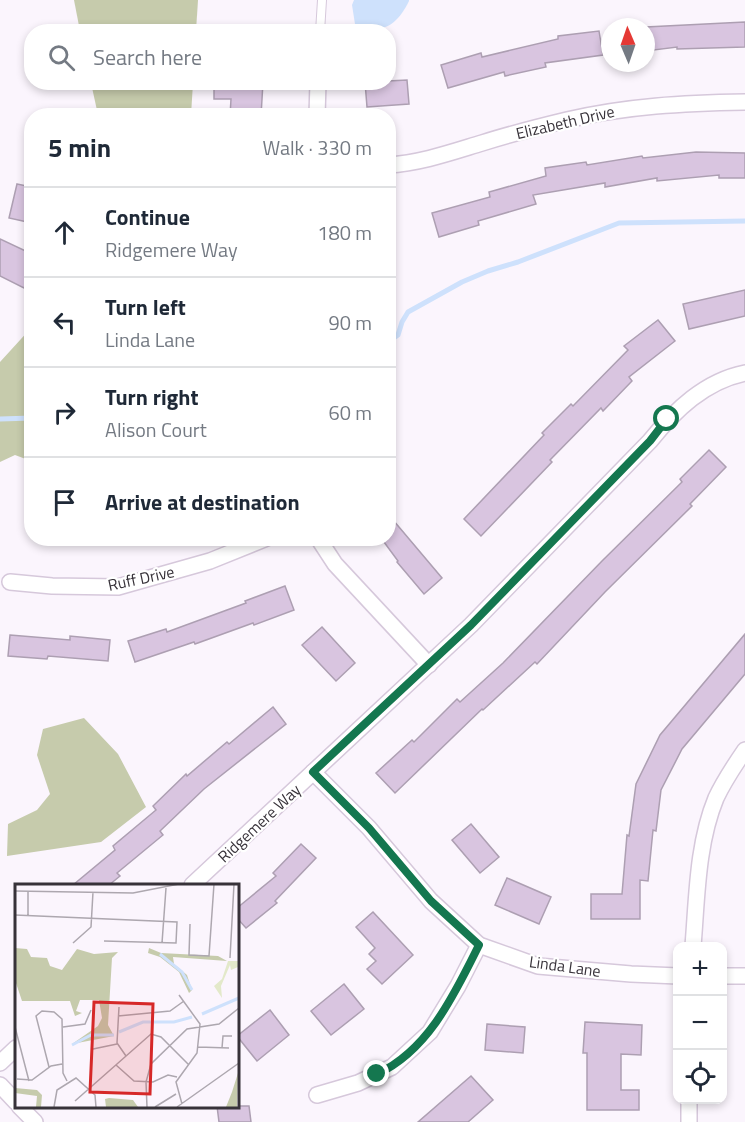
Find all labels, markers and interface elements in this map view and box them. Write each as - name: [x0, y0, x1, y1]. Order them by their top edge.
- north arrow: [601, 18, 655, 72]
- search box: [24, 24, 396, 90]
- text: Search here: [93, 40, 202, 74]
- icon: search: [45, 41, 78, 74]
- street label: Elizabeth Drive: [513, 99, 617, 145]
- text: 5 min: [48, 128, 111, 167]
- text: Walk · 330 m: [263, 132, 372, 163]
- text: Continue: [105, 200, 190, 234]
- icon: ahead: [48, 216, 81, 249]
- text: 180 m: [317, 217, 372, 248]
- text: Ridgemere Way: [105, 234, 238, 265]
- text: Turn left: [105, 290, 186, 324]
- icon: left: [48, 306, 81, 339]
- text: 90 m: [328, 307, 372, 338]
- text: Linda Lane: [105, 324, 195, 355]
- text: Turn right: [105, 380, 199, 414]
- icon: right: [48, 396, 81, 429]
- text: 60 m: [328, 397, 372, 428]
- route start: [653, 405, 679, 431]
- text: Alison Court: [105, 414, 207, 445]
- text: Arrive at destination: [105, 485, 300, 519]
- icon: arrive: [48, 486, 81, 519]
- street label: Ruff Drive: [106, 559, 176, 597]
- street label: Ridgemere Way: [212, 778, 306, 868]
- inset map: [15, 884, 238, 1107]
- map controls: [673, 942, 727, 1104]
- button: +: [673, 942, 727, 996]
- street label: Linda Lane: [528, 949, 602, 983]
- button: −: [673, 996, 727, 1050]
- button: locate: [673, 1050, 727, 1104]
- route end: [363, 1060, 389, 1086]

